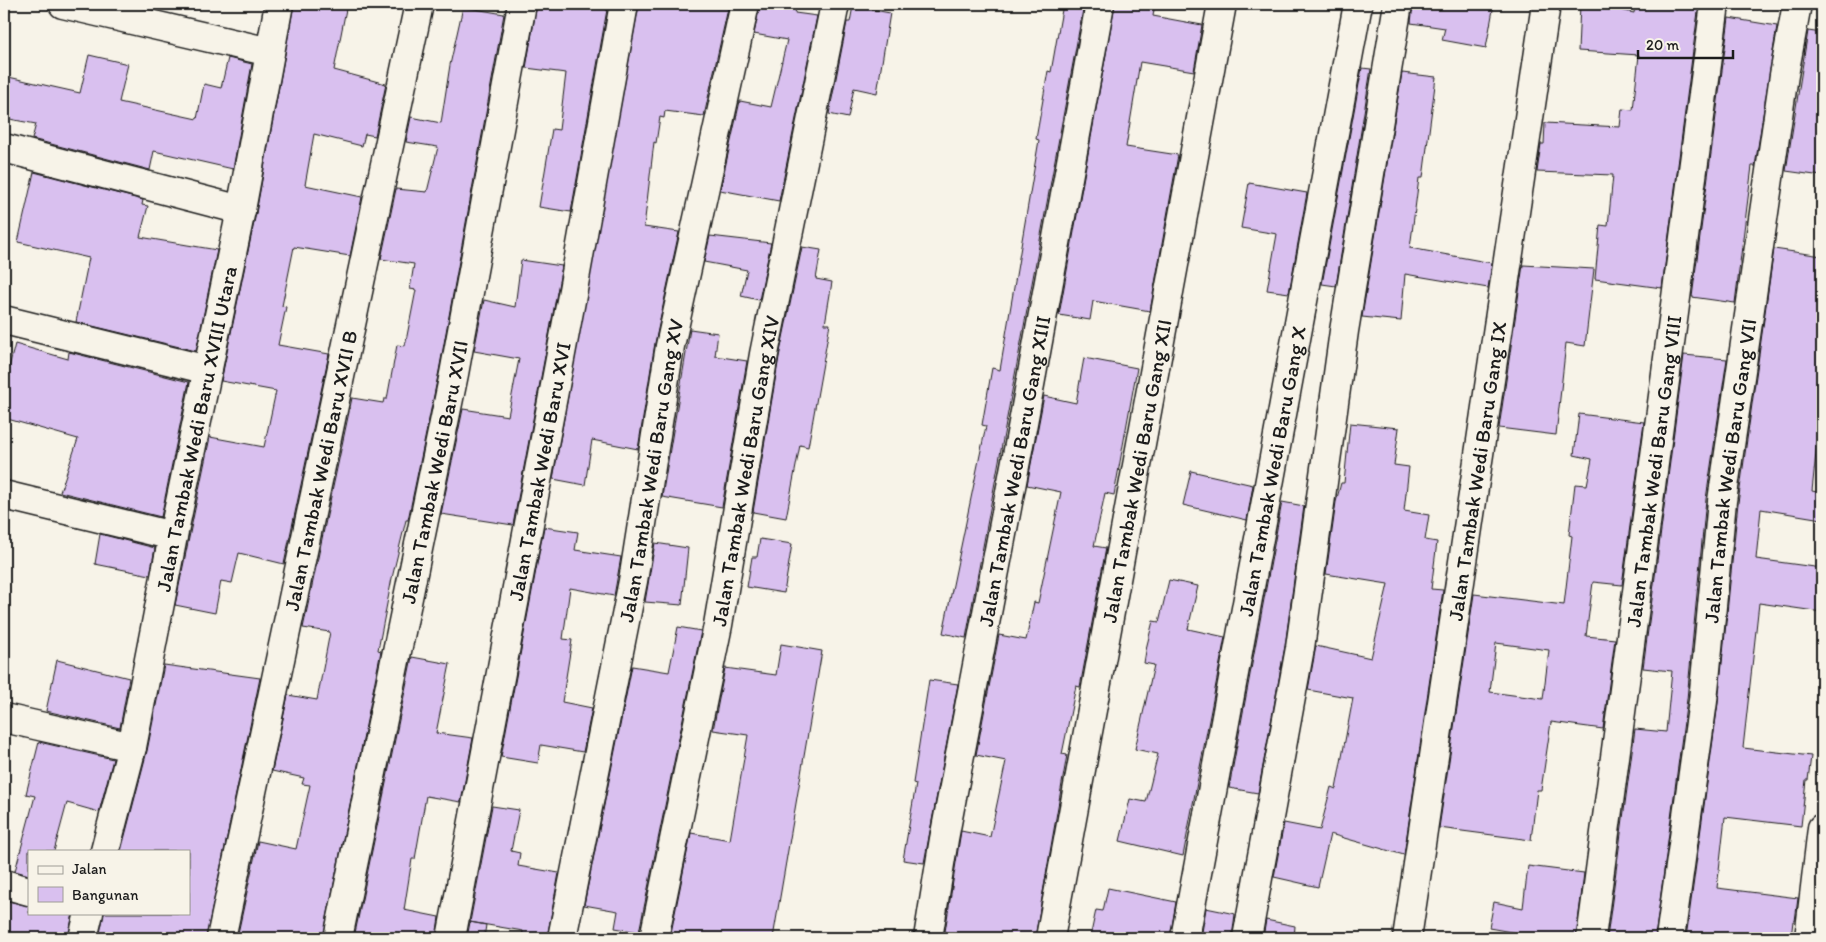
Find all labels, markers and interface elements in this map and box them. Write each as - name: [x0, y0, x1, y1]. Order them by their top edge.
- scale bar: [1638, 28, 1734, 60]
- text: 20 m: [1646, 36, 1680, 54]
- street label: Jalan Tambak Wedi Baru XVIII Utara: [150, 264, 241, 594]
- street label: Jalan Tambak Wedi Baru Gang XIV: [706, 313, 784, 628]
- street label: Jalan Tambak Wedi Baru Gang XIII: [972, 313, 1055, 628]
- street label: Jalan Tambak Wedi Baru Gang VIII: [1620, 314, 1686, 629]
- street label: Jalan Tambak Wedi Baru Gang XV: [613, 316, 688, 624]
- street label: Jalan Tambak Wedi Baru Gang XII: [1096, 317, 1176, 624]
- street label: Jalan Tambak Wedi Baru Gang VII: [1698, 317, 1761, 624]
- street label: Jalan Tambak Wedi Baru Gang IX: [1442, 319, 1511, 623]
- street label: Jalan Tambak Wedi Baru Gang X: [1232, 323, 1311, 618]
- street label: Jalan Tambak Wedi Baru XVII B: [278, 328, 362, 613]
- street label: Jalan Tambak Wedi Baru XVII: [395, 338, 472, 606]
- street label: Jalan Tambak Wedi Baru XVI: [502, 340, 575, 603]
- legend: [28, 850, 190, 914]
- text: Jalan: [72, 860, 106, 878]
- text: Bangunan: [72, 886, 139, 904]

